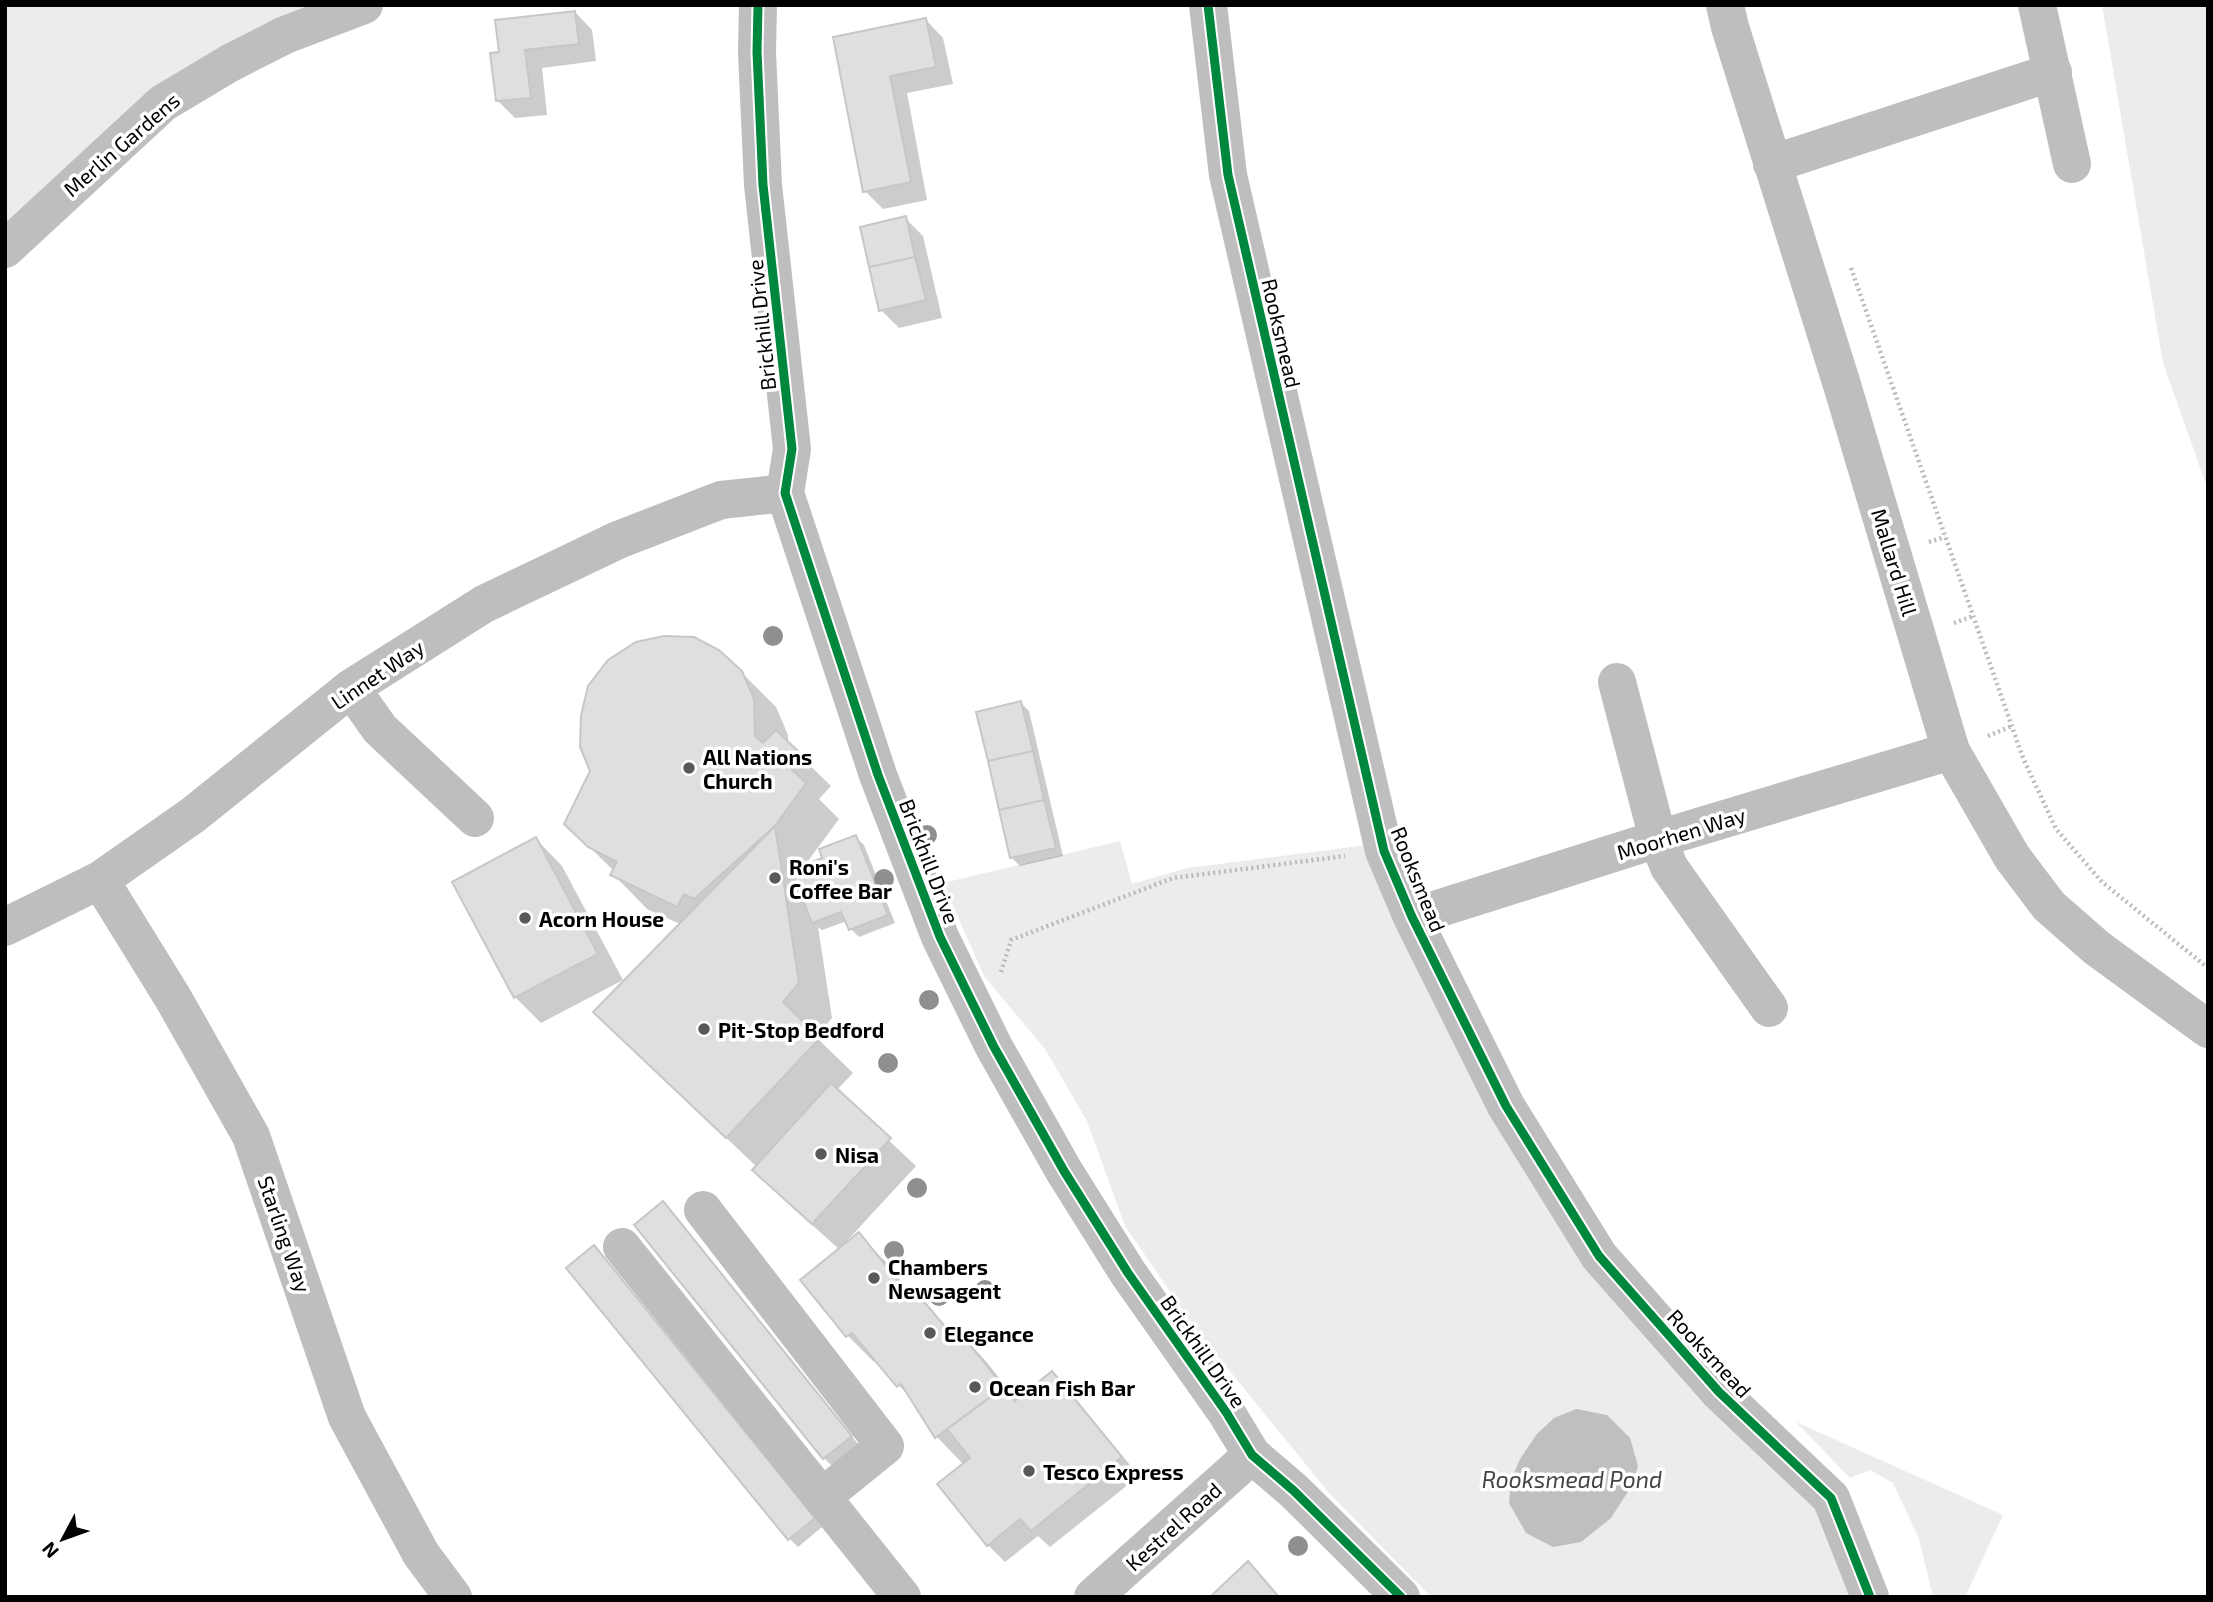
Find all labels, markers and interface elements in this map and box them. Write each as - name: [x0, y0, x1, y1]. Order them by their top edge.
- street label: Merlin Gardens: [58, 87, 184, 201]
- street label: Brickhill Drive: [742, 258, 780, 392]
- street label: Rooksmead: [1257, 276, 1307, 390]
- street label: Mallard Hill: [1867, 505, 1923, 619]
- street label: Linnet Way: [326, 634, 428, 714]
- place label: All Nations Church: [703, 744, 812, 793]
- marker: All Nations Church: [681, 760, 697, 776]
- street label: Brickhill Drive: [895, 795, 965, 927]
- street label: Moorhen Way: [1614, 802, 1748, 864]
- street label: Rooksmead: [1387, 823, 1451, 935]
- place label: Roni's Coffee Bar: [789, 854, 892, 903]
- marker: Roni's Coffee Bar: [767, 870, 783, 886]
- place label: Acorn House: [539, 906, 664, 931]
- marker: Acorn House: [517, 910, 533, 926]
- place label: Pit-Stop Bedford: [718, 1017, 884, 1042]
- marker: Pit-Stop Bedford: [696, 1021, 712, 1037]
- place label: Nisa: [835, 1142, 879, 1167]
- marker: Nisa: [813, 1146, 829, 1162]
- street label: Starling Way: [253, 1172, 317, 1296]
- place label: Chambers Newsagent: [888, 1254, 1001, 1303]
- marker: Chambers Newsagent: [866, 1270, 882, 1286]
- street label: Brickhill Drive: [1156, 1290, 1252, 1412]
- street label: Rooksmead: [1663, 1304, 1757, 1402]
- place label: Elegance: [944, 1321, 1034, 1346]
- marker: Elegance: [922, 1325, 938, 1341]
- place label: Ocean Fish Bar: [989, 1375, 1135, 1400]
- marker: Ocean Fish Bar: [967, 1379, 983, 1395]
- place label: Tesco Express: [1043, 1459, 1184, 1484]
- marker: Tesco Express: [1021, 1463, 1037, 1479]
- water label: Rooksmead Pond: [1482, 1465, 1662, 1493]
- street label: Kestrel Road: [1120, 1476, 1226, 1576]
- north arrow: [28, 1504, 98, 1574]
- text: N: [37, 1538, 63, 1563]

